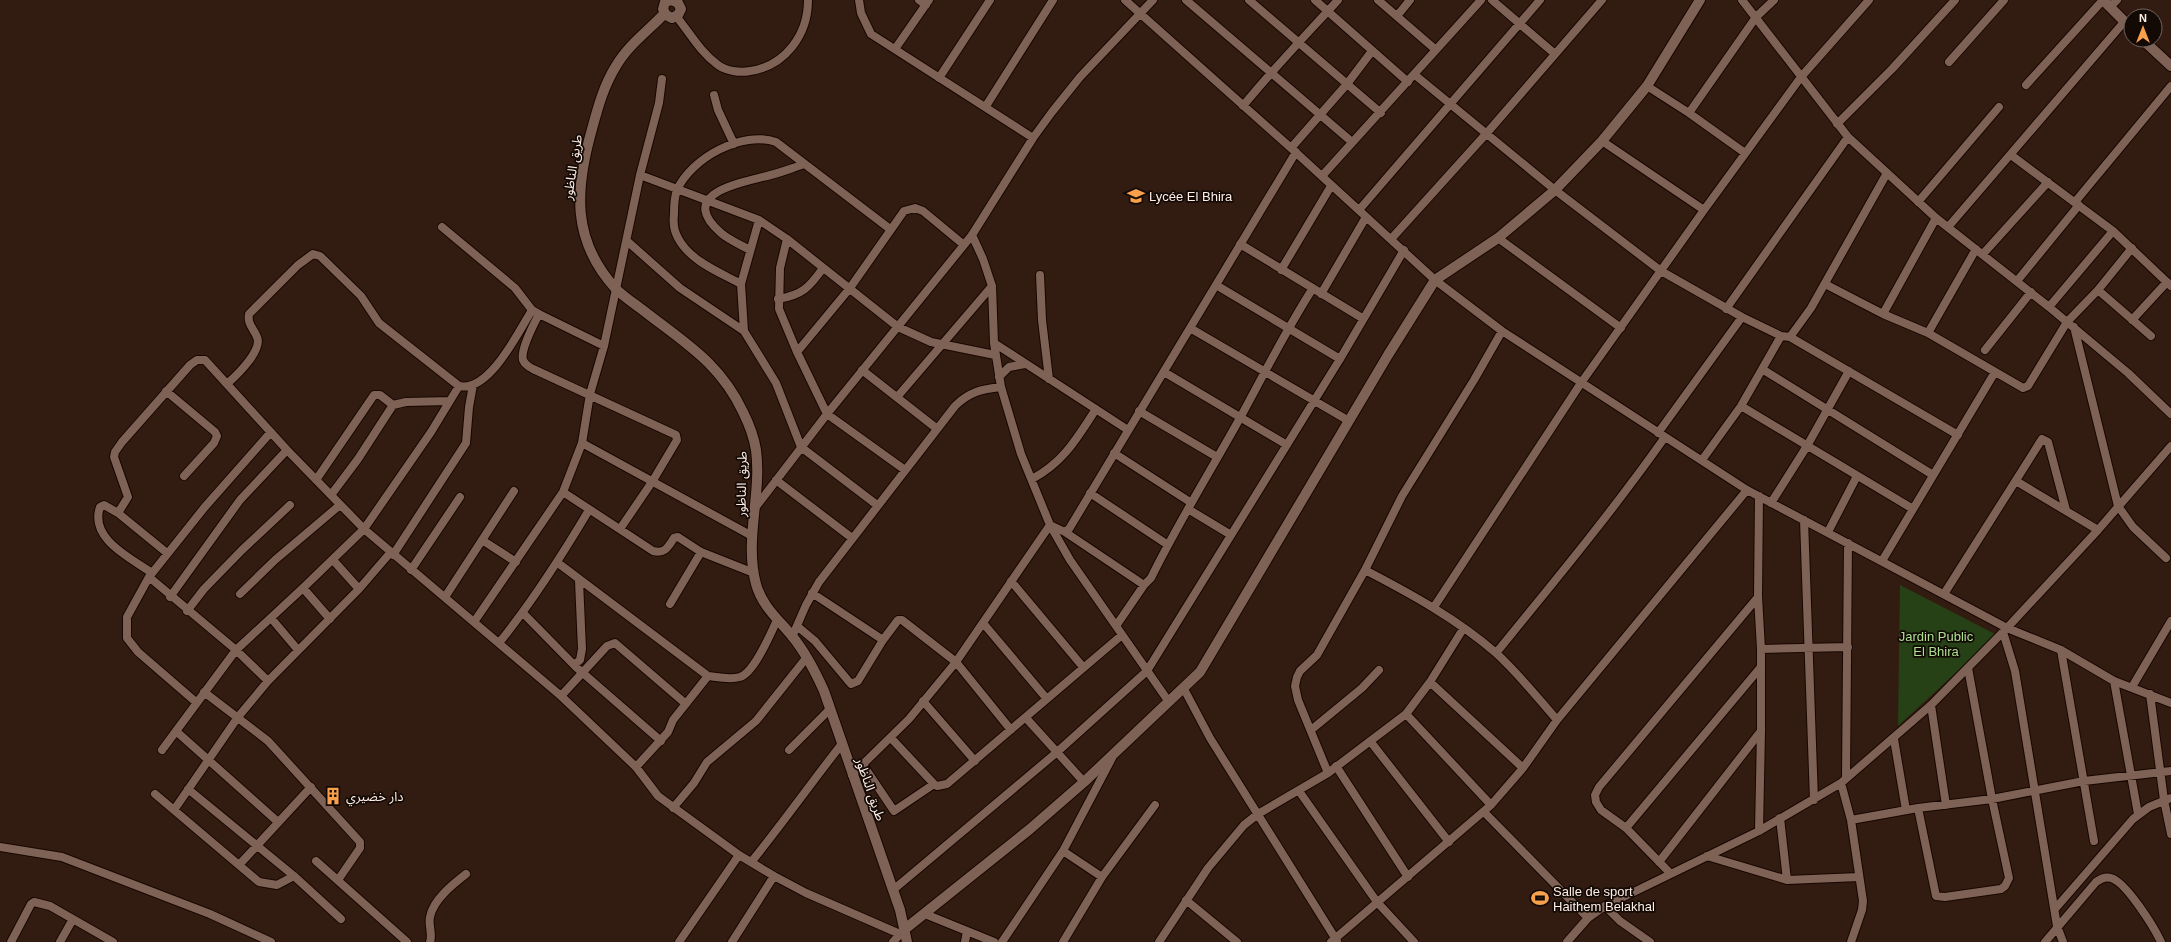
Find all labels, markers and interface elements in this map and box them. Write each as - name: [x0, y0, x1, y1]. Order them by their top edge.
- north arrow: [2123, 8, 2163, 48]
- text: N: [2139, 12, 2147, 24]
- street label: طريق الناظور: [560, 133, 586, 202]
- school or university icon: Lycée El Bhira: [1126, 186, 1146, 206]
- place label: Lycée El Bhira: [1149, 189, 1233, 204]
- street label: طريق الناظور: [733, 451, 751, 518]
- park label: Jardin Public El Bhira: [1899, 629, 1974, 659]
- street label: طريق الناظور: [851, 755, 888, 823]
- building icon: دار خضيري: [323, 786, 343, 806]
- place label: دار خضيري: [346, 789, 404, 807]
- place label: Salle de sport Haithem Belakhal: [1553, 884, 1655, 914]
- sports icon: Salle de sport Haithem Belakhal: [1530, 888, 1550, 908]

